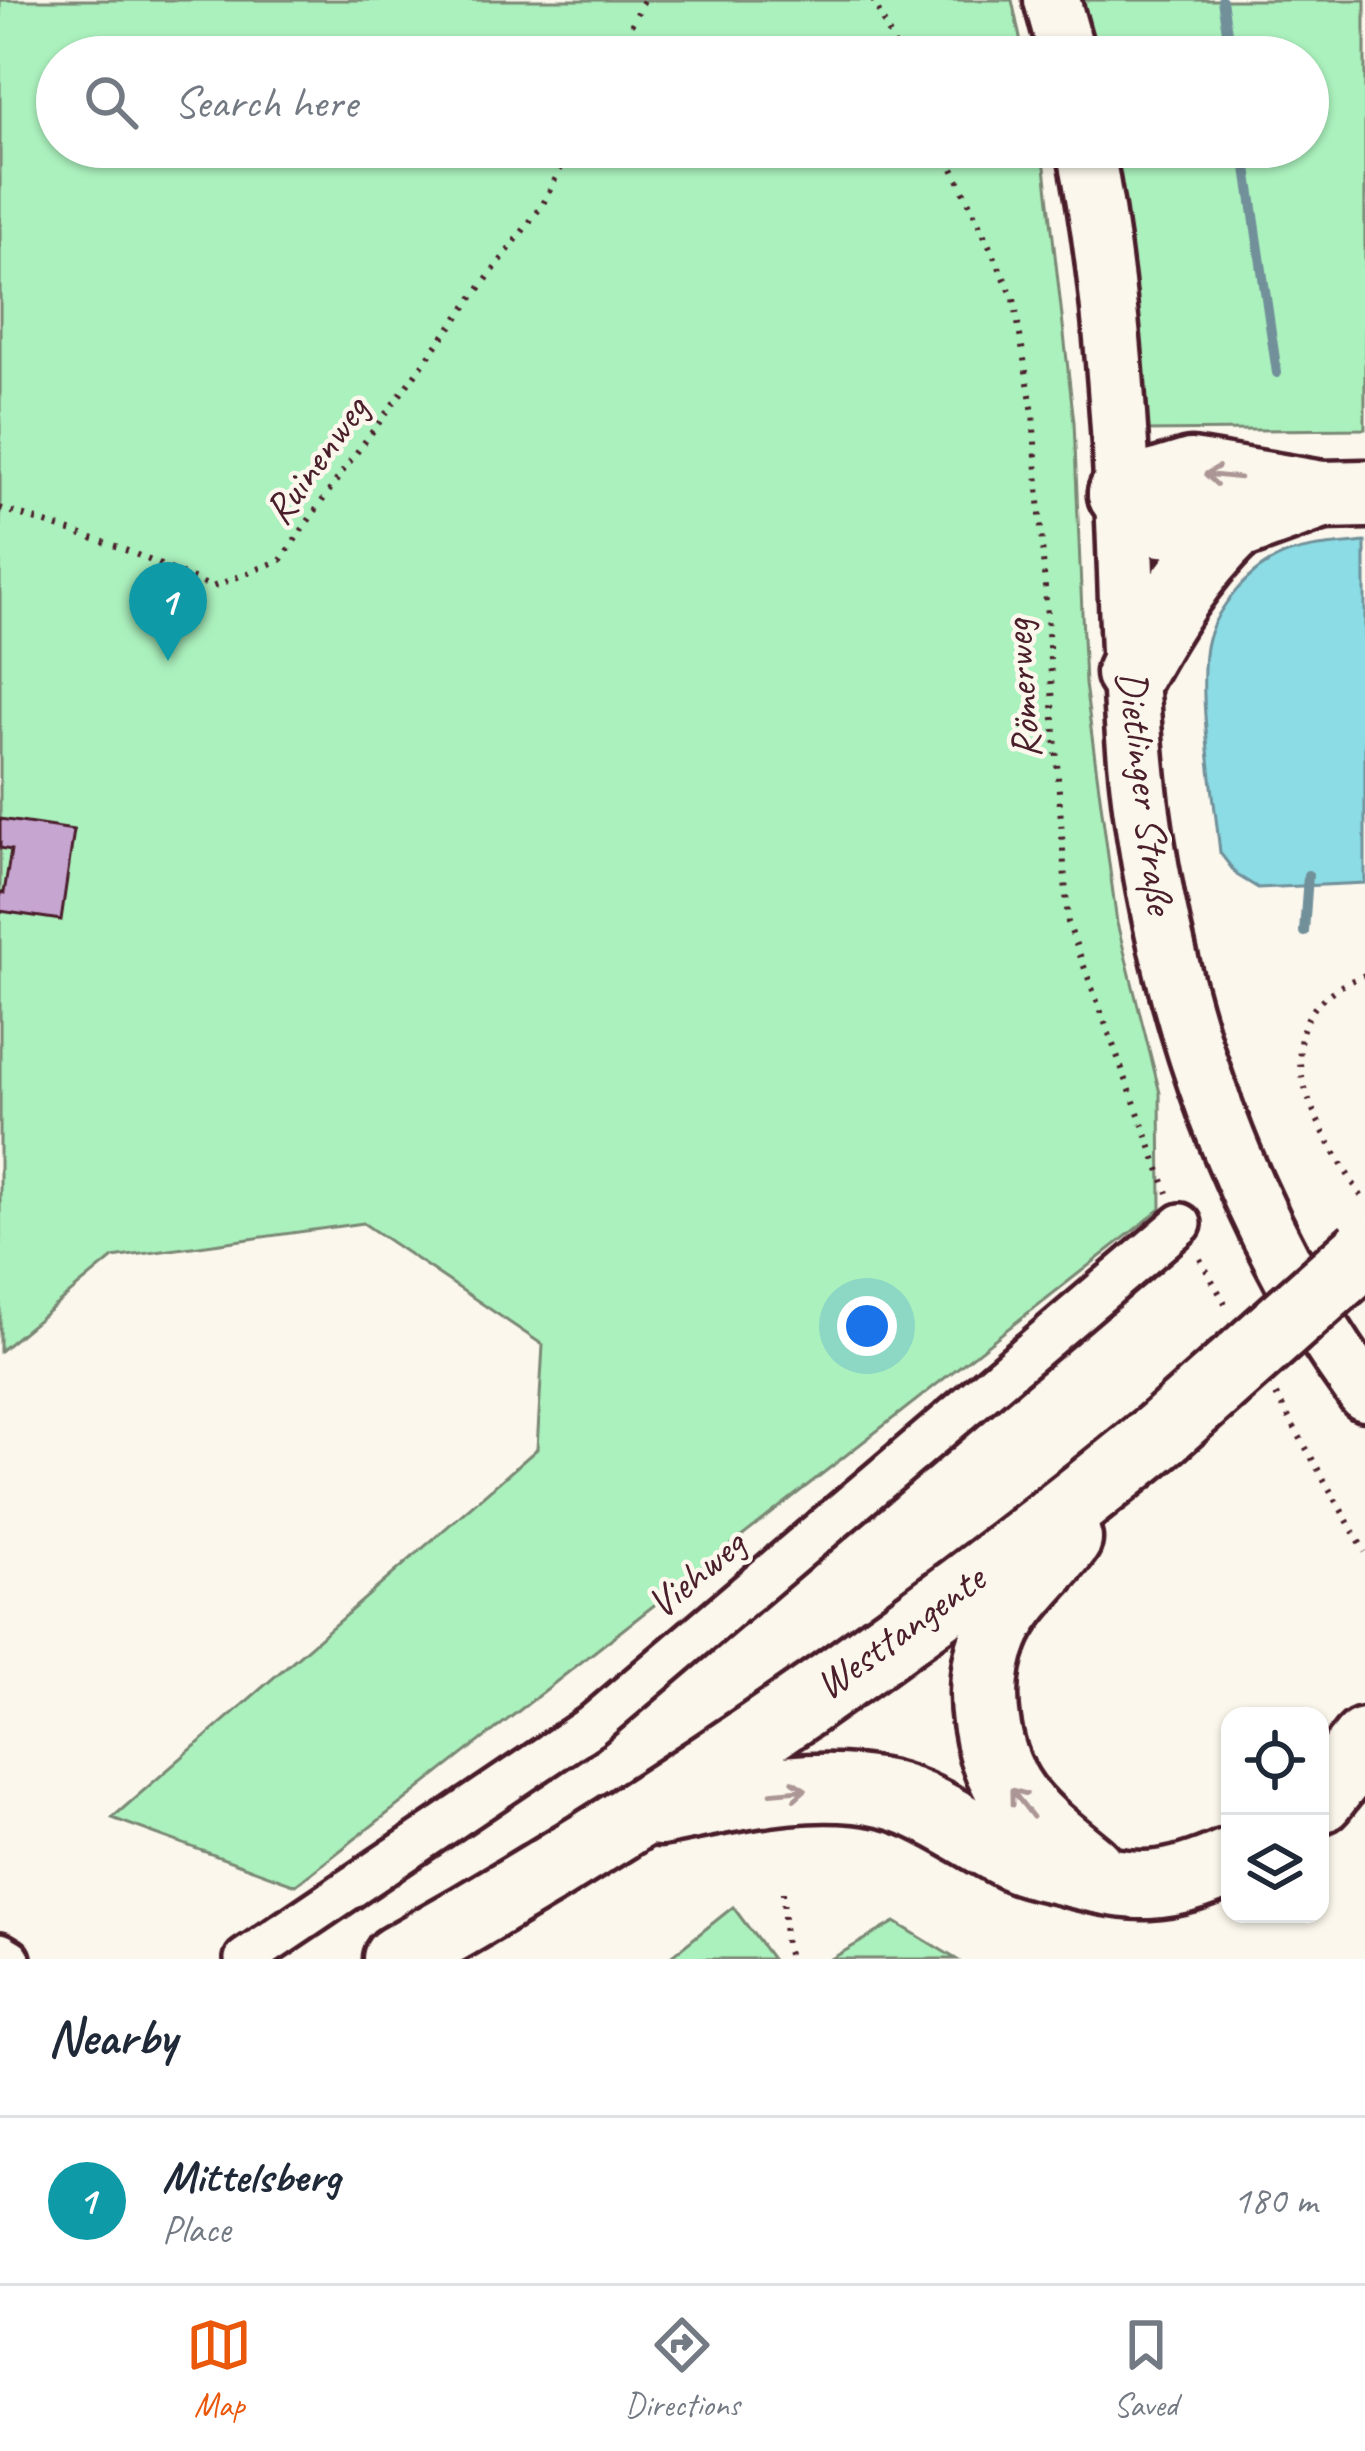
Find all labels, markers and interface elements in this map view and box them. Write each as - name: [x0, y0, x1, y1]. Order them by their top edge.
- search box: [36, 36, 1329, 168]
- icon: search: [78, 69, 144, 135]
- text: Search here: [174, 74, 357, 131]
- street label: Ruinenweg: [252, 384, 382, 535]
- one-way arrow: [1203, 465, 1242, 487]
- pin: 1: [129, 562, 207, 661]
- street label: Römerweg: [991, 615, 1053, 761]
- street label: Dietlinger Straße: [1105, 667, 1188, 920]
- your location: [837, 1296, 897, 1356]
- street label: Viehweg: [636, 1516, 757, 1630]
- street label: Westtangente: [805, 1551, 998, 1711]
- map controls: [1221, 1707, 1329, 1923]
- button: locate: [1221, 1707, 1329, 1815]
- one-way arrow: [768, 1779, 807, 1802]
- one-way arrow: [1009, 1787, 1035, 1819]
- button: layers: [1221, 1815, 1329, 1923]
- text: Nearby: [48, 2005, 176, 2069]
- text: Mittelsberg: [162, 2148, 340, 2205]
- text: 1: [78, 2176, 96, 2225]
- text: 180 m: [1233, 2176, 1317, 2225]
- text: Place: [162, 2205, 230, 2254]
- tab: Map: [186, 2312, 252, 2426]
- tab: Directions: [625, 2312, 740, 2426]
- tab: Saved: [1113, 2312, 1179, 2426]

